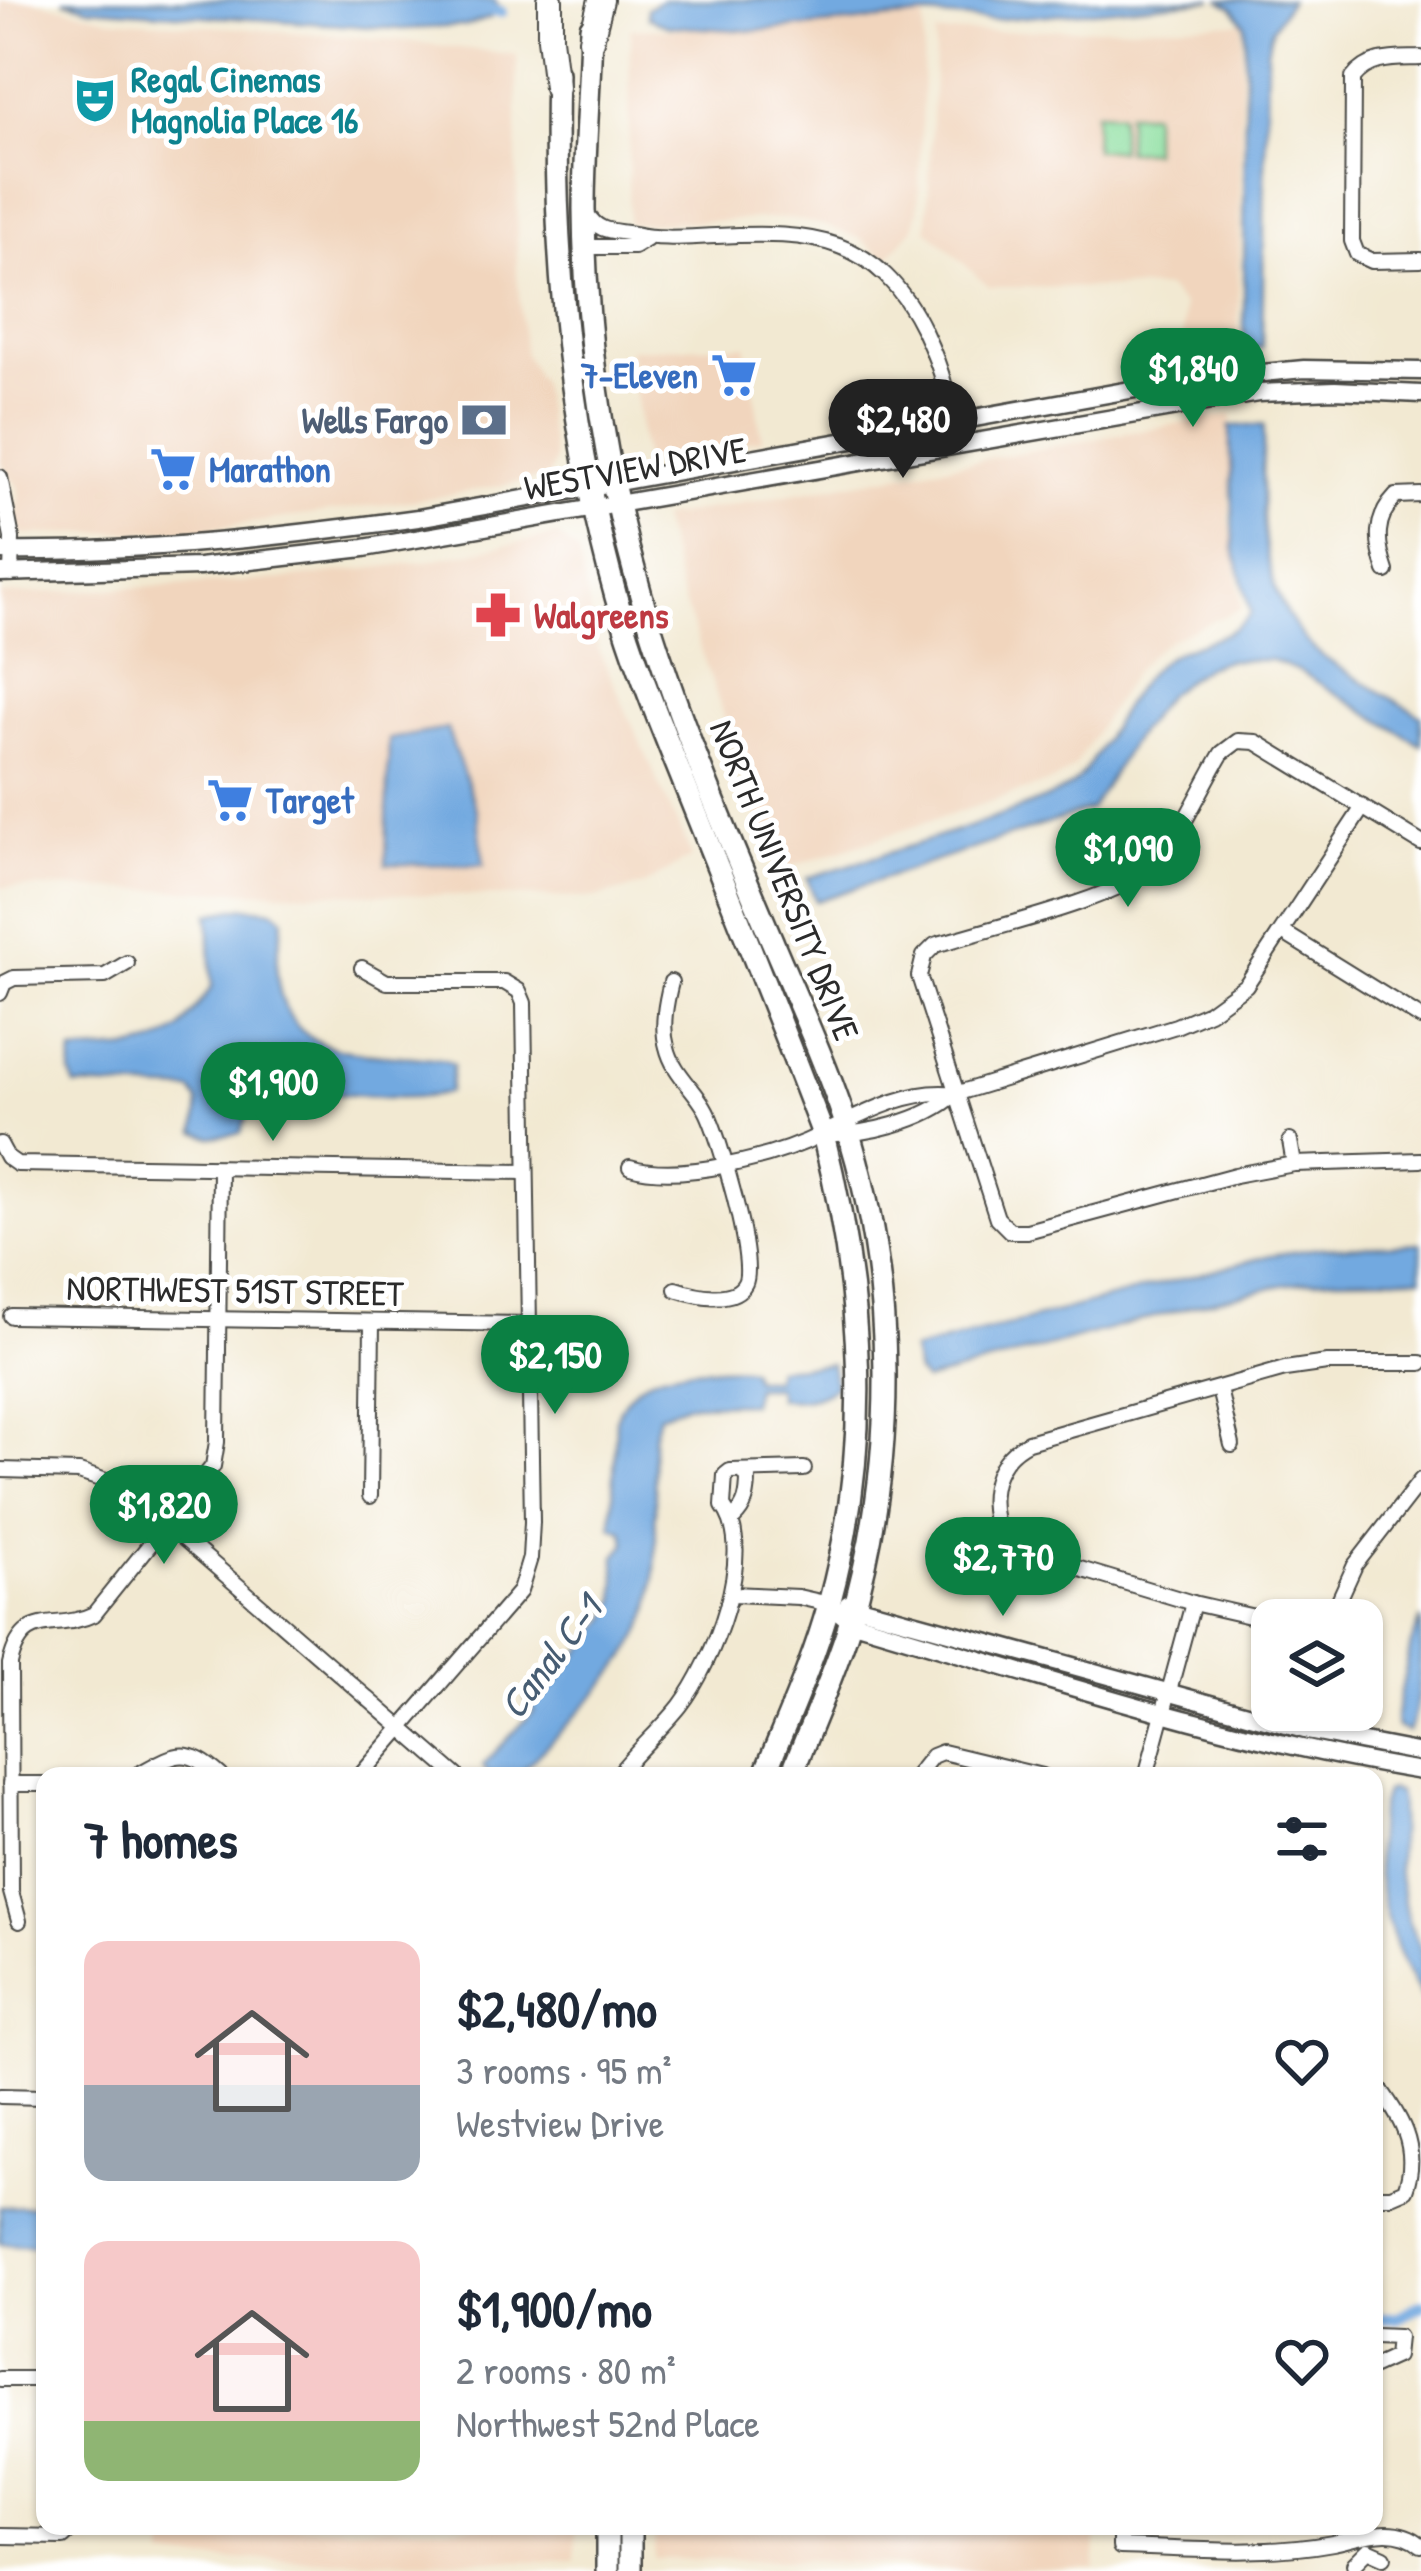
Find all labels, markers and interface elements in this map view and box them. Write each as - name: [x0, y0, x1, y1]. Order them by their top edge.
- place label: Regal Cinemas Magnolia Place 16: [131, 54, 358, 145]
- theatre icon: Regal Cinemas Magnolia Place 16: [70, 75, 120, 125]
- pin: $1,840: [1095, 328, 1291, 430]
- text: $1,840: [1148, 340, 1238, 393]
- place label: 7-Eleven: [581, 350, 698, 399]
- supermarket icon: 7-Eleven: [709, 350, 759, 400]
- pin: $2,480: [805, 379, 1001, 481]
- text: $2,480: [856, 391, 950, 444]
- place label: Wells Fargo: [302, 395, 448, 445]
- bank icon: Wells Fargo: [459, 395, 509, 445]
- street label: WESTVIEW DRIVE: [520, 424, 750, 511]
- supermarket icon: Marathon: [148, 444, 198, 494]
- place label: Marathon: [209, 444, 331, 493]
- pharmacy icon: Walgreens: [473, 590, 523, 640]
- place label: Walgreens: [534, 590, 669, 640]
- street label: NORTH UNIVERSITY DRIVE: [699, 712, 872, 1047]
- supermarket icon: Target: [205, 775, 255, 825]
- place label: Target: [265, 775, 355, 825]
- pin: $1,090: [1030, 808, 1226, 910]
- text: $1,090: [1082, 820, 1174, 873]
- pin: $1,900: [175, 1042, 371, 1144]
- text: $1,900: [227, 1054, 319, 1107]
- street label: NORTHWEST 51ST STREET: [66, 1262, 405, 1317]
- pin: $2,150: [457, 1315, 653, 1417]
- text: $2,150: [508, 1327, 602, 1380]
- pin: $1,820: [66, 1465, 262, 1567]
- text: $1,820: [117, 1477, 211, 1530]
- pin: $2,770: [905, 1517, 1101, 1619]
- text: $2,770: [952, 1529, 1054, 1582]
- water label: Canal C-1: [486, 1581, 616, 1729]
- map controls: [1251, 1599, 1383, 1731]
- button: layers: [1251, 1599, 1383, 1731]
- text: 7 homes: [84, 1805, 238, 1874]
- icon: filters: [1269, 1806, 1335, 1872]
- text: $2,480/mo: [456, 1974, 657, 2043]
- icon: home: [180, 1989, 324, 2133]
- icon: heart: [1269, 2028, 1335, 2094]
- text: 3 rooms · 95 m²: [456, 2043, 671, 2096]
- text: Westview Drive: [456, 2096, 664, 2149]
- text: $1,900/mo: [456, 2274, 652, 2343]
- icon: home: [180, 2289, 324, 2433]
- icon: heart: [1269, 2328, 1335, 2394]
- text: 2 rooms · 80 m²: [456, 2343, 676, 2396]
- text: Northwest 52nd Place: [456, 2396, 760, 2449]

